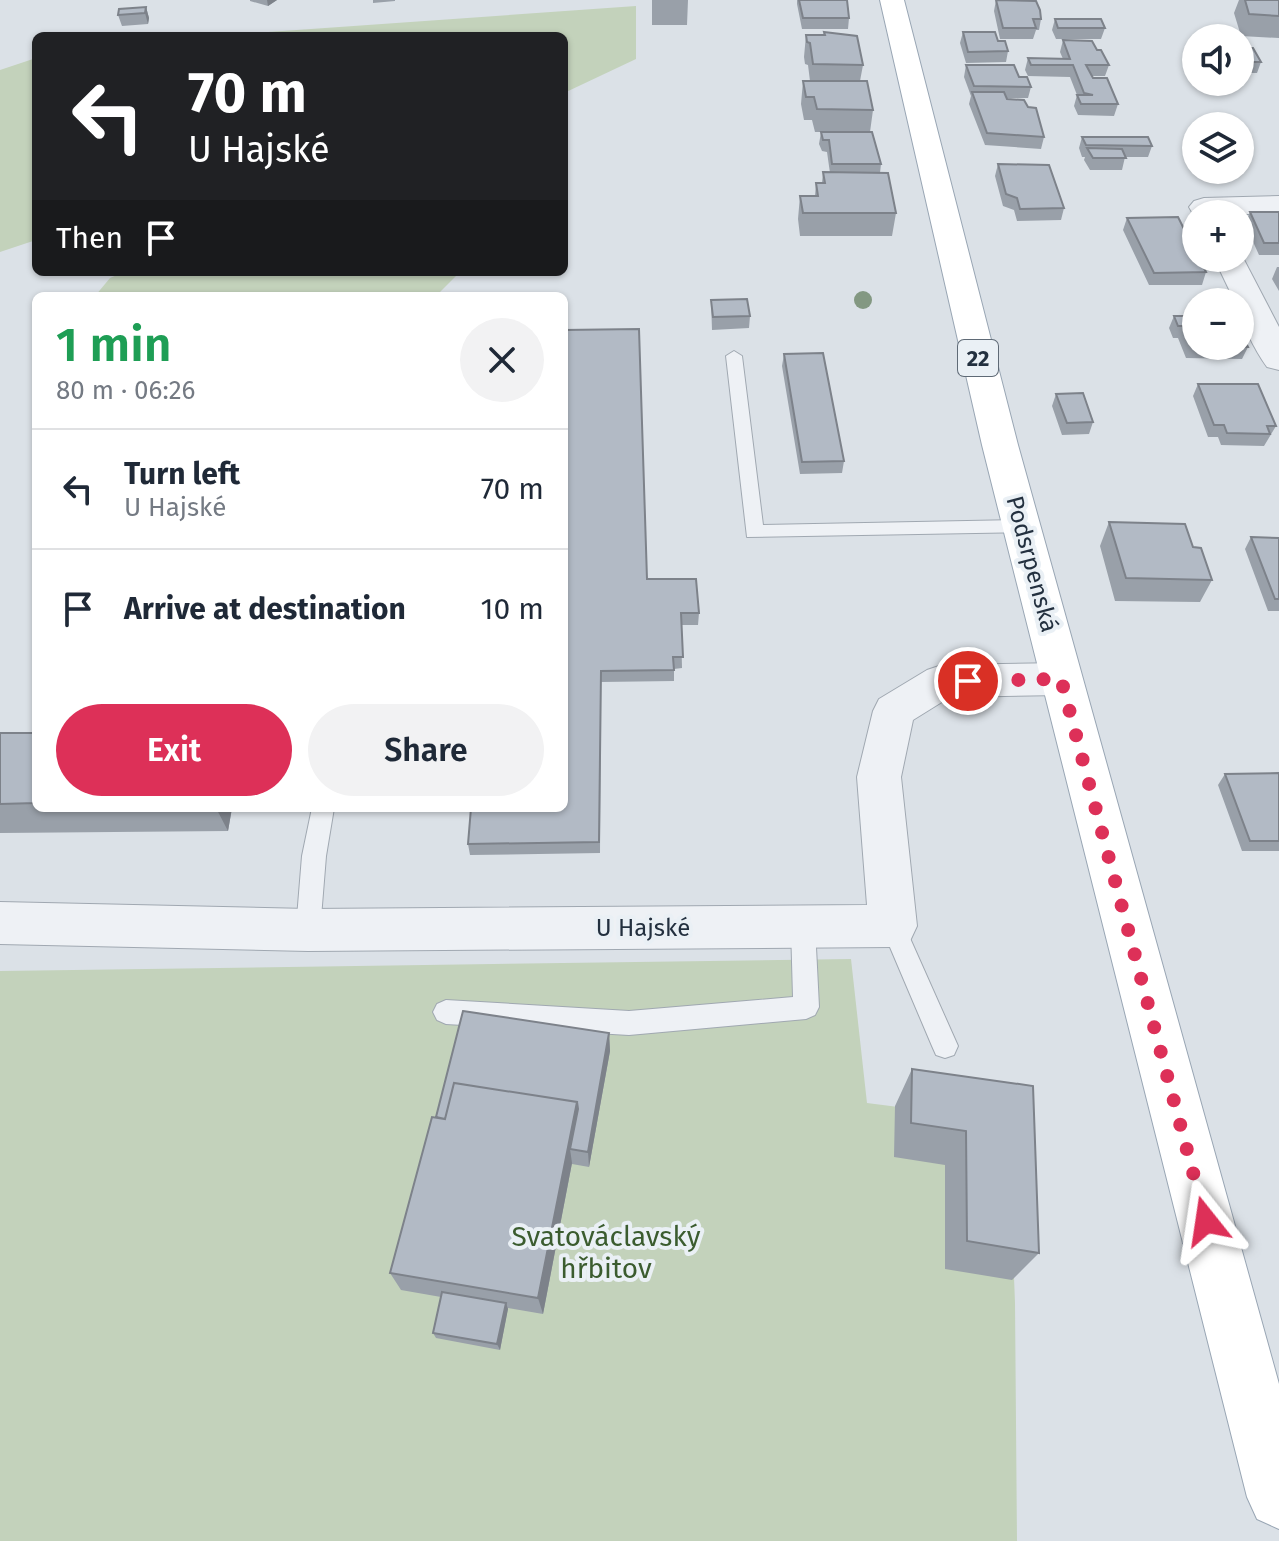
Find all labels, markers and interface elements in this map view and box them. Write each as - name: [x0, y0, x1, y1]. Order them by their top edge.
- map controls: [1182, 24, 1254, 360]
- button: sound: [1182, 24, 1254, 96]
- text: 70 m: [188, 60, 307, 127]
- icon: left: [56, 64, 160, 168]
- button: layers: [1182, 112, 1254, 184]
- text: U Hajské: [188, 128, 330, 172]
- button: +: [1182, 200, 1254, 272]
- icon: arrive: [139, 216, 183, 260]
- text: Then: [56, 220, 123, 256]
- button: −: [1182, 288, 1254, 360]
- text: 1 min: [56, 316, 172, 374]
- button: close: [460, 318, 544, 402]
- road number: 22: [958, 340, 998, 376]
- text: 80 m · 06:26: [56, 375, 195, 406]
- text: Turn left: [124, 456, 240, 492]
- icon: left: [56, 467, 100, 511]
- text: 70 m: [481, 471, 544, 507]
- text: U Hajské: [124, 492, 226, 523]
- street label: Podsrpenská: [1000, 493, 1064, 635]
- icon: arrive: [56, 587, 100, 631]
- text: Arrive at destination: [124, 591, 406, 627]
- text: 10 m: [481, 591, 544, 627]
- pin: [934, 647, 1002, 715]
- icon: arrive: [946, 659, 990, 703]
- button: Exit: [56, 704, 292, 796]
- button: Share: [308, 704, 544, 796]
- street label: U Hajské: [596, 914, 690, 942]
- position arrow: [1164, 1179, 1248, 1263]
- park label: Svatováclavský hřbitov: [511, 1220, 701, 1285]

